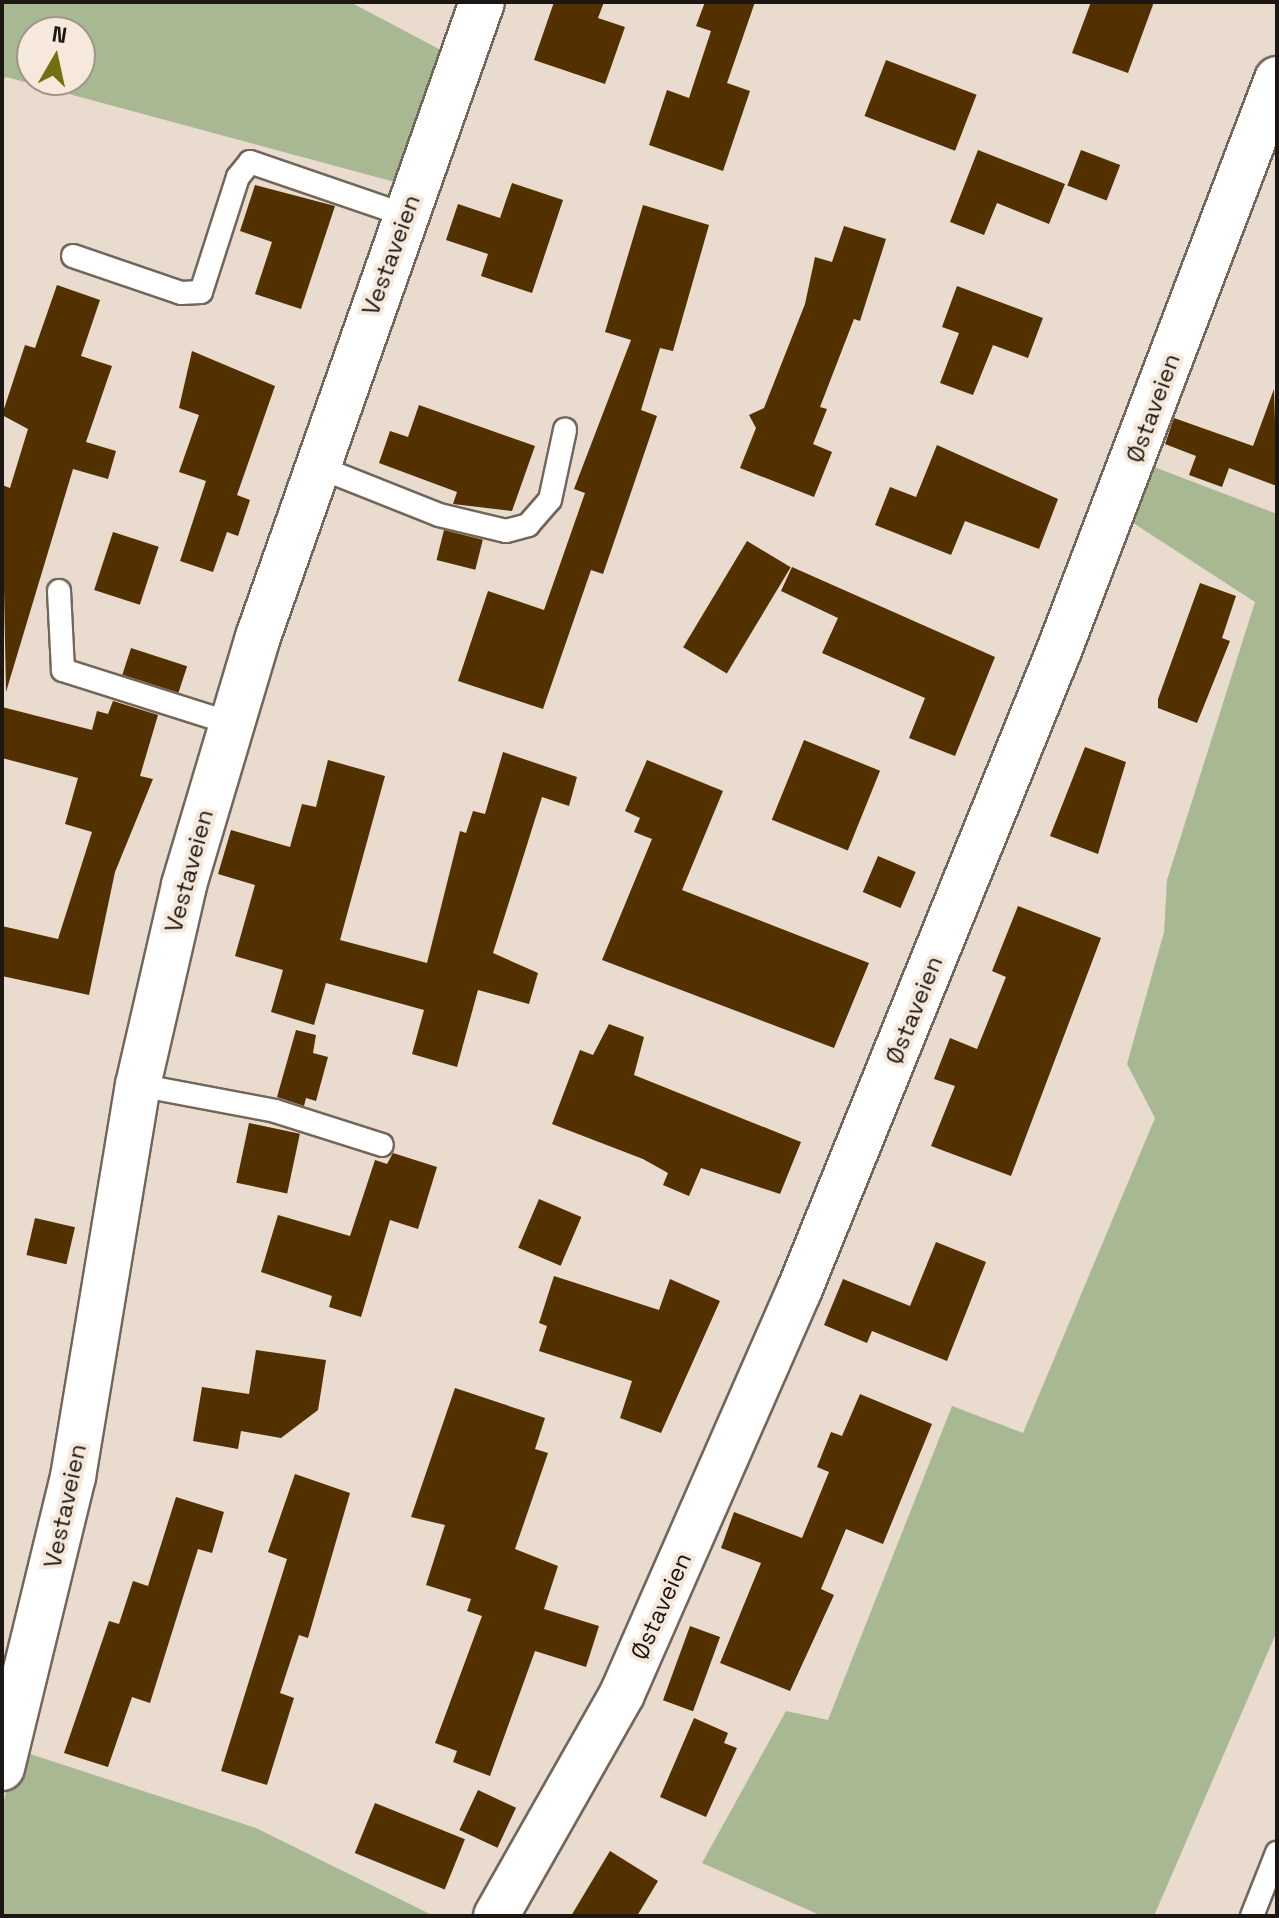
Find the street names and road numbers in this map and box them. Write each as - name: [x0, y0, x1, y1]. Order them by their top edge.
- street label: Vestaveien: [356, 191, 426, 319]
- street label: Østaveien: [1120, 350, 1186, 466]
- street label: Vestaveien: [159, 806, 219, 936]
- street label: Østaveien: [879, 952, 949, 1068]
- street label: Vestaveien: [38, 1441, 92, 1571]
- street label: Østaveien: [625, 1548, 697, 1664]

